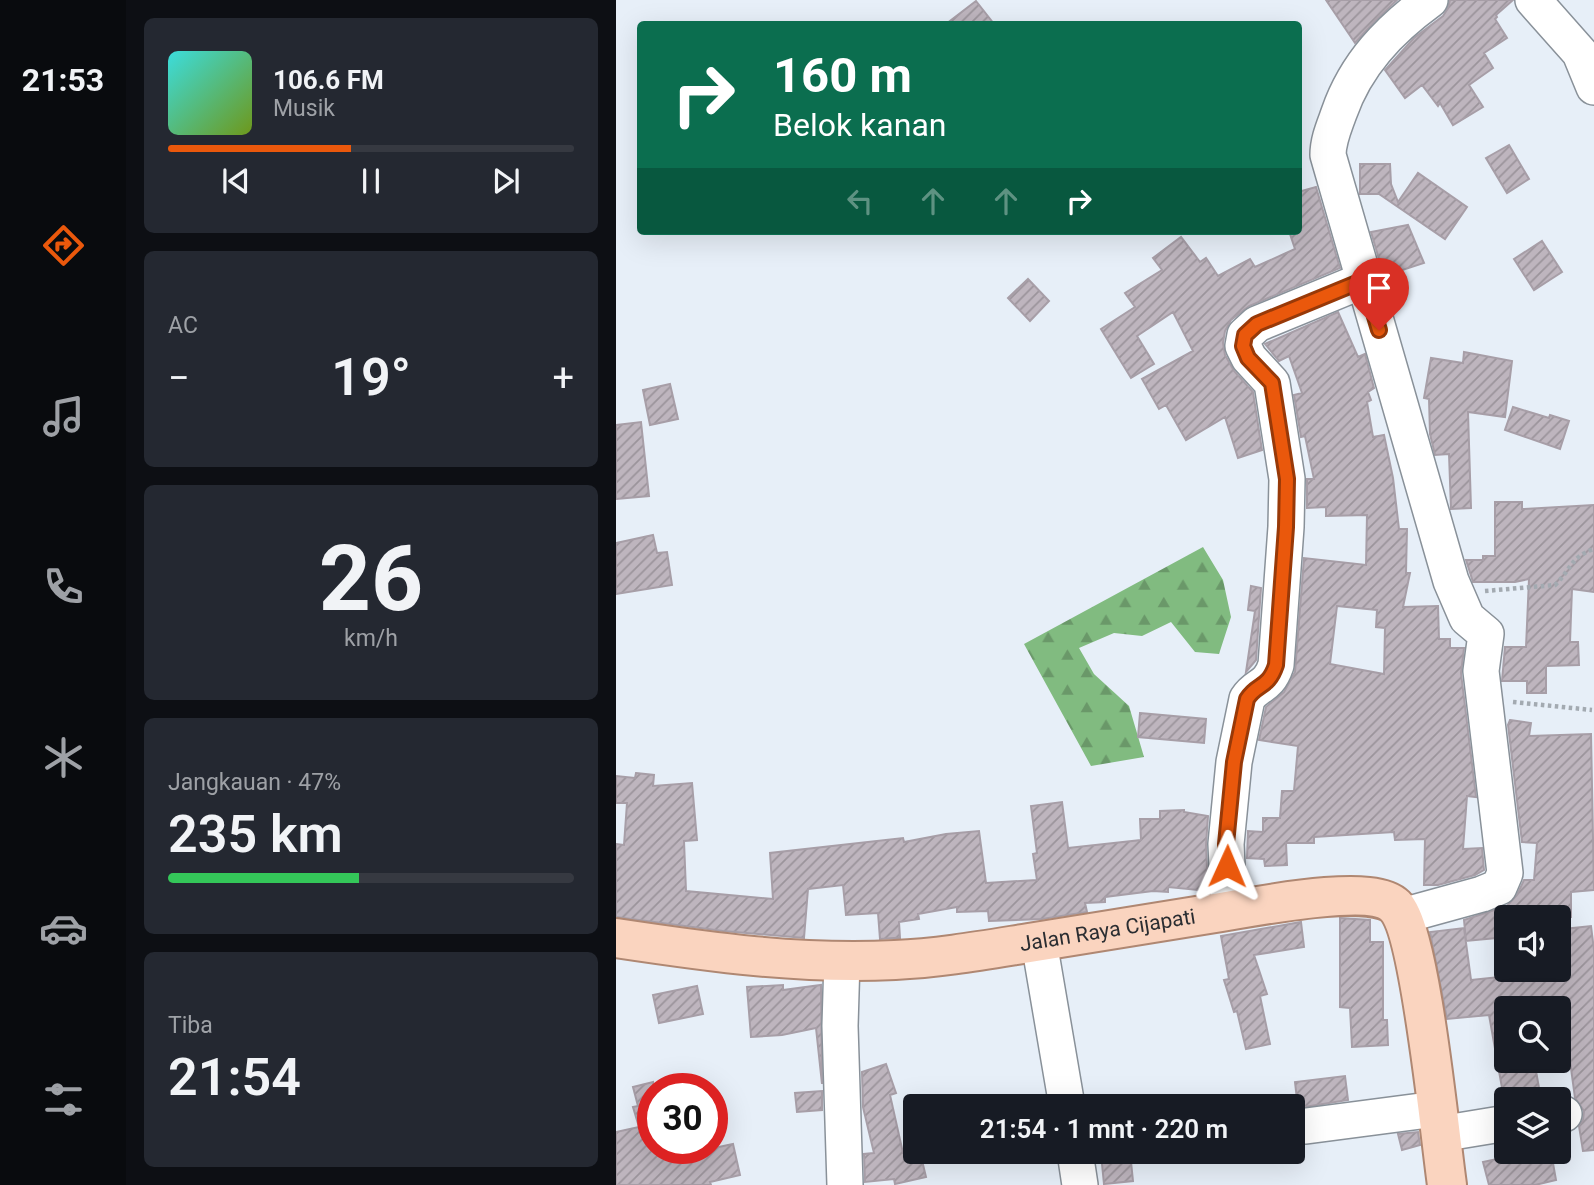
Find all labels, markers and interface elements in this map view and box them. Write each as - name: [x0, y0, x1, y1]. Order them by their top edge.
- text: 160 m: [773, 47, 912, 104]
- icon: right: [658, 49, 749, 140]
- text: 21:53: [22, 61, 104, 99]
- text: 106.6 FM: [273, 65, 384, 95]
- text: Musik: [273, 95, 335, 122]
- text: Belok kanan: [773, 106, 946, 144]
- icon: previous: [217, 162, 255, 200]
- icon: pause: [352, 162, 390, 200]
- icon: next: [487, 162, 525, 200]
- icon: left: [841, 182, 879, 220]
- icon: ahead: [914, 182, 952, 220]
- icon: ahead: [987, 182, 1025, 220]
- icon: right: [1060, 182, 1098, 220]
- icon: directions: [39, 221, 88, 270]
- pin: [1349, 258, 1409, 330]
- icon: arrive: [1360, 269, 1398, 307]
- text: AC: [168, 312, 198, 339]
- text: 19°: [331, 347, 411, 408]
- text: −: [168, 356, 190, 400]
- text: +: [552, 356, 574, 400]
- icon: music: [39, 392, 88, 441]
- text: 26: [319, 526, 423, 632]
- icon: phone: [39, 562, 88, 611]
- text: km/h: [344, 625, 398, 652]
- icon: climate: [39, 733, 88, 782]
- text: Jangkauan · 47%: [168, 769, 341, 796]
- text: 235 km: [168, 804, 343, 865]
- position arrow: [1190, 829, 1264, 903]
- icon: car: [39, 904, 88, 953]
- street label: Jalan Raya Cijapati: [1018, 904, 1197, 956]
- map controls: [1494, 905, 1571, 1164]
- button: sound: [1494, 905, 1571, 982]
- button: search: [1494, 996, 1571, 1073]
- text: Tiba: [168, 1012, 213, 1039]
- text: 21:54: [168, 1047, 301, 1108]
- speed limit sign: 30: [637, 1073, 728, 1164]
- icon: filters: [39, 1075, 88, 1124]
- button: layers: [1494, 1087, 1571, 1164]
- text: 21:54 · 1 mnt · 220 m: [980, 1114, 1228, 1144]

